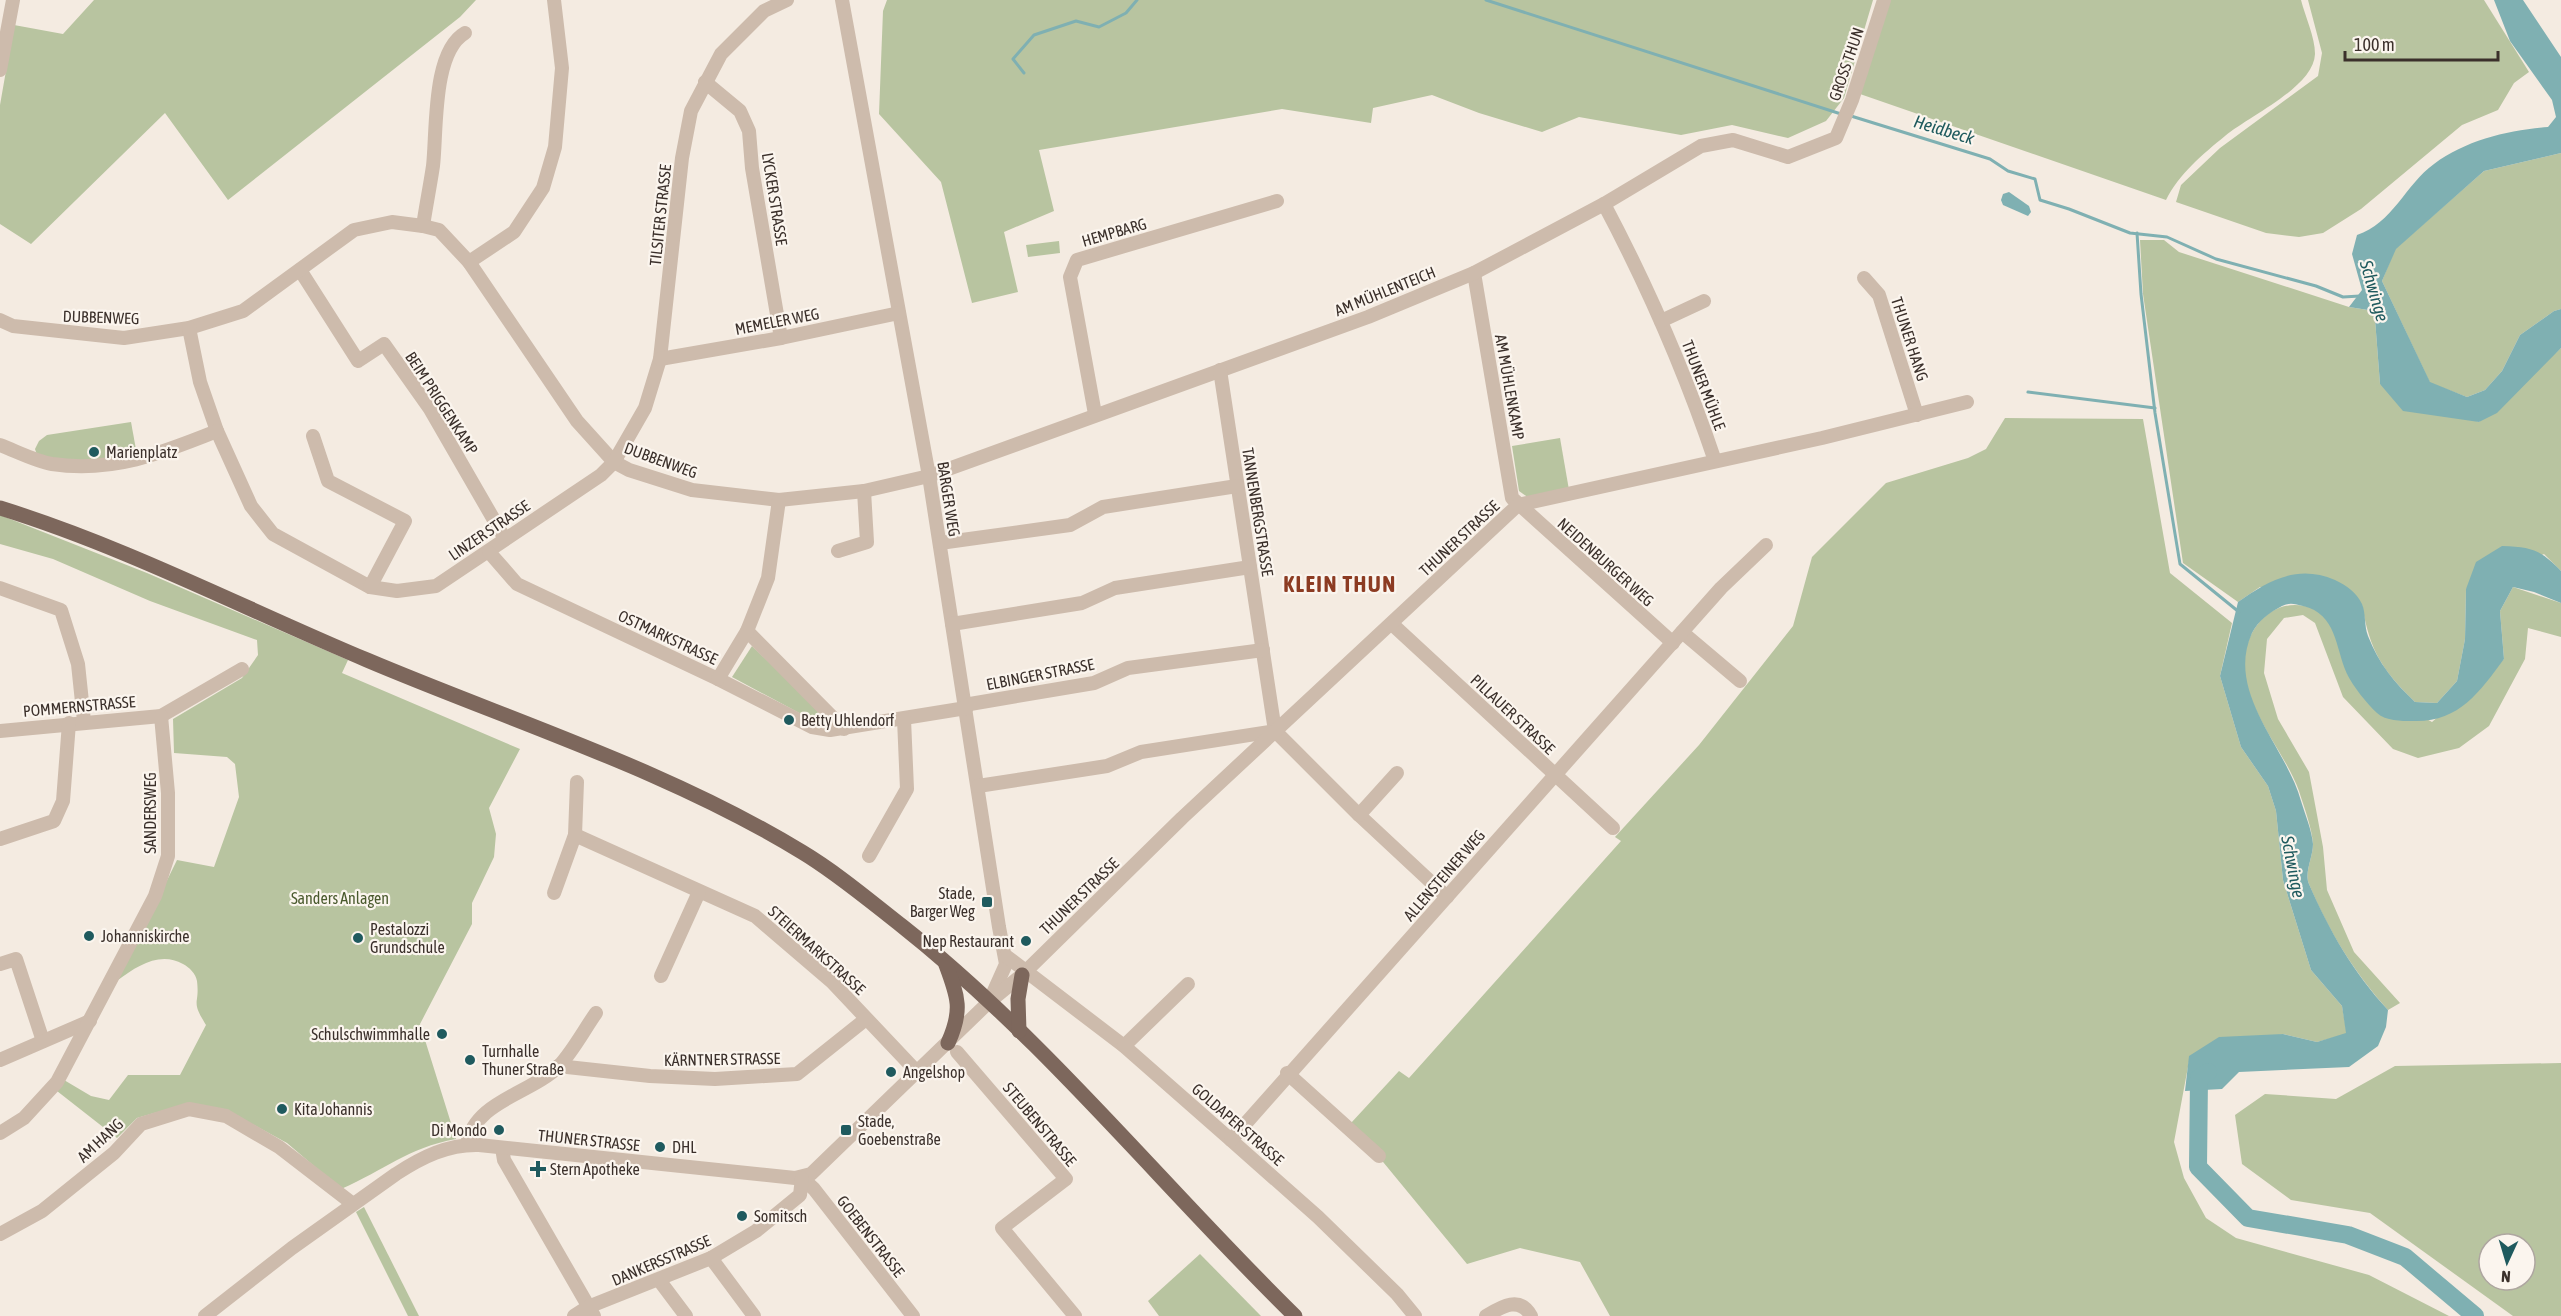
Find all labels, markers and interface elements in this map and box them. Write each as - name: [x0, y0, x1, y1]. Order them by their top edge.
- scale bar: [2345, 24, 2498, 62]
- street label: GROSS THUN: [1825, 25, 1867, 103]
- text: 100 m: [2354, 34, 2395, 55]
- water label: Heidbeck: [1911, 110, 1978, 149]
- street label: LYCKER STRASSE: [759, 151, 791, 247]
- street label: TILSITER STRASSE: [646, 163, 674, 267]
- street label: HEMPBARG: [1080, 214, 1148, 250]
- water label: Schwinge: [2355, 257, 2393, 324]
- street label: AM MÜHLENTEICH: [1332, 263, 1438, 319]
- street label: THUNER HANG: [1888, 295, 1932, 383]
- street label: MEMELER WEG: [733, 304, 821, 338]
- street label: DUBBENWEG: [62, 307, 140, 327]
- street label: AM MÜHLENKAMP: [1492, 333, 1528, 441]
- street label: THUNER MÜHLE: [1679, 338, 1729, 433]
- street label: BEIM PRIGGENKAMP: [402, 348, 482, 458]
- street label: DUBBENWEG: [622, 438, 700, 482]
- place label: Marienplatz: [106, 443, 177, 462]
- marker: Marienplatz: [87, 445, 101, 459]
- street label: TANNENBERGSTRASSE: [1239, 446, 1277, 578]
- street label: BARGER WEG: [934, 460, 964, 538]
- street label: LINZER STRASSE: [445, 496, 533, 564]
- street label: THUNER STRASSE: [1416, 496, 1503, 579]
- street label: NEIDENBURGER WEG: [1554, 514, 1658, 610]
- district label: KLEIN THUN: [1283, 571, 1397, 597]
- street label: OSTMARKSTRASSE: [616, 606, 721, 668]
- street label: ELBINGER STRASSE: [985, 655, 1096, 693]
- street label: PILLAUER STRASSE: [1467, 670, 1559, 758]
- street label: POMMERNSTRASSE: [22, 692, 136, 720]
- place label: Betty Uhlendorf: [801, 711, 895, 730]
- marker: Betty Uhlendorf: [782, 713, 796, 727]
- street label: SANDERSWEG: [141, 772, 159, 854]
- street label: ALLENSTEINER WEG: [1400, 826, 1488, 924]
- water label: Schwinge: [2277, 833, 2310, 900]
- street label: THUNER STRASSE: [1036, 854, 1122, 938]
- place label: Stade, Barger Weg: [910, 884, 975, 921]
- park label: Sanders Anlagen: [291, 889, 389, 908]
- marker: Stade, Barger Weg: [980, 895, 994, 909]
- street label: STEIERMARKSTRASSE: [765, 902, 869, 998]
- place label: Pestalozzi Grundschule: [370, 920, 445, 956]
- place label: Johanniskirche: [101, 927, 190, 945]
- marker: Johanniskirche: [82, 929, 96, 943]
- marker: Pestalozzi Grundschule: [351, 931, 365, 945]
- place label: Nep Restaurant: [923, 932, 1014, 951]
- marker: Nep Restaurant: [1019, 934, 1033, 948]
- place label: Schulschwimmhalle: [311, 1025, 430, 1043]
- marker: Schulschwimmhalle: [435, 1027, 449, 1041]
- place label: Turnhalle Thuner Straße: [482, 1042, 564, 1078]
- street label: KÄRNTNER STRASSE: [664, 1049, 781, 1069]
- marker: Turnhalle Thuner Straße: [463, 1053, 477, 1067]
- place label: Angelshop: [903, 1063, 965, 1082]
- marker: Angelshop: [884, 1065, 898, 1079]
- street label: STEUBENSTRASSE: [1000, 1079, 1080, 1170]
- street label: GOLDAPER STRASSE: [1189, 1079, 1288, 1169]
- place label: Kita Johannis: [294, 1100, 373, 1118]
- marker: Kita Johannis: [275, 1102, 289, 1116]
- place label: Stade, Goebenstraße: [858, 1112, 941, 1148]
- street label: AM HANG: [73, 1114, 127, 1166]
- place label: Di Mondo: [431, 1121, 487, 1139]
- marker: Di Mondo: [492, 1123, 506, 1137]
- marker: Stade, Goebenstraße: [839, 1123, 853, 1137]
- street label: THUNER STRASSE: [537, 1126, 641, 1154]
- place label: DHL: [672, 1138, 697, 1156]
- marker: DHL: [653, 1140, 667, 1154]
- place label: Stern Apotheke: [550, 1160, 640, 1179]
- marker: Stern Apotheke: [531, 1162, 545, 1176]
- street label: GOEBENSTRASSE: [834, 1192, 908, 1280]
- place label: Somitsch: [754, 1207, 807, 1225]
- marker: Somitsch: [735, 1209, 749, 1223]
- street label: DANKERSSTRASSE: [609, 1231, 713, 1289]
- north arrow: [2477, 1232, 2537, 1292]
- text: N: [2501, 1268, 2511, 1286]

